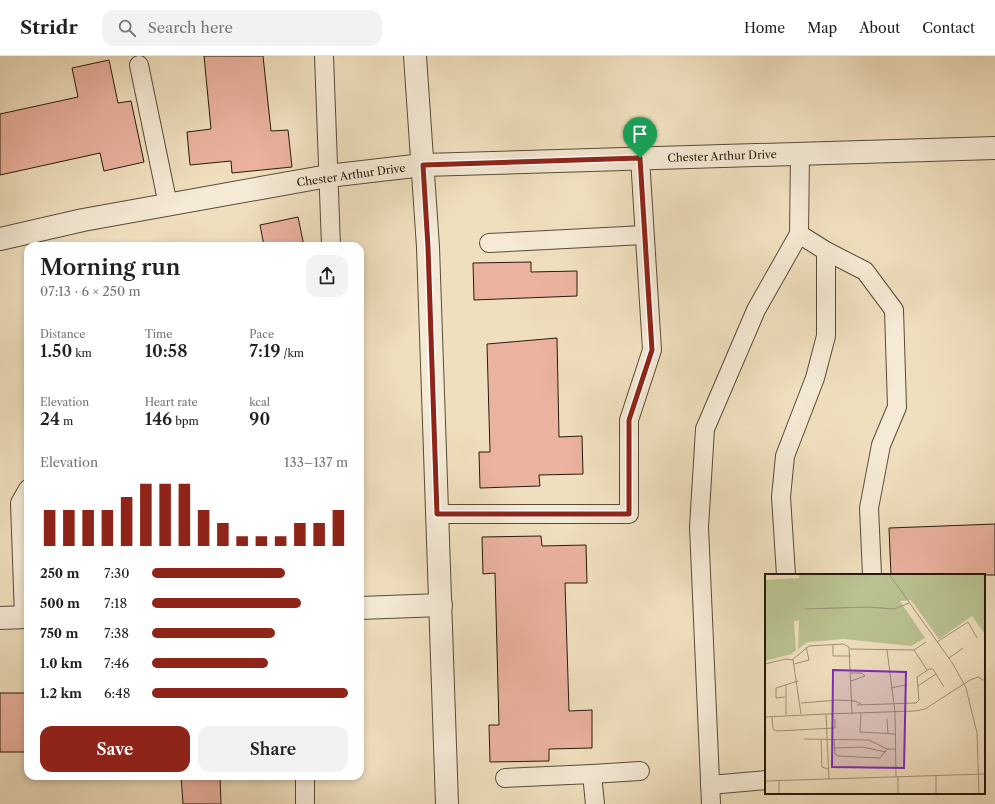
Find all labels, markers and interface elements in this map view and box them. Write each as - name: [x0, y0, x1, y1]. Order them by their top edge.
- search box: [102, 10, 382, 46]
- text: Stridr: [20, 16, 78, 39]
- icon: search: [116, 17, 138, 39]
- text: Search here: [148, 18, 233, 37]
- text: Home: [744, 19, 785, 37]
- text: Map: [807, 19, 837, 37]
- text: About: [859, 19, 900, 37]
- text: Contact: [922, 19, 975, 37]
- pin: [623, 117, 657, 158]
- icon: arrive: [629, 123, 651, 145]
- street label: Chester Arthur Drive: [667, 147, 777, 165]
- street label: Chester Arthur Drive: [296, 160, 406, 190]
- text: Morning run: [40, 254, 180, 281]
- button: share: [306, 255, 348, 297]
- text: 07:13 · 6 × 250 m: [40, 283, 141, 299]
- text: Distance: [40, 327, 86, 341]
- text: Time: [145, 327, 172, 341]
- text: Pace: [249, 327, 274, 341]
- text: 1.50: [40, 341, 72, 361]
- text: 10:58: [145, 341, 187, 361]
- text: 7:19: [249, 341, 281, 361]
- text: km: [72, 346, 92, 360]
- text: /km: [281, 346, 304, 360]
- text: Elevation: [40, 395, 89, 409]
- text: Heart rate: [145, 395, 198, 409]
- text: kcal: [249, 395, 270, 409]
- text: 24: [40, 409, 60, 429]
- text: 146: [145, 409, 172, 429]
- text: 90: [249, 409, 270, 429]
- text: m: [60, 414, 73, 428]
- text: bpm: [172, 414, 199, 428]
- text: Elevation: [40, 454, 98, 470]
- text: 133–137 m: [284, 454, 348, 470]
- text: 250 m: [40, 565, 79, 581]
- text: 7:30: [104, 565, 129, 581]
- inset map: [765, 574, 985, 794]
- text: 500 m: [40, 595, 80, 611]
- text: 7:18: [104, 595, 127, 611]
- text: 750 m: [40, 625, 78, 641]
- text: 7:38: [104, 625, 129, 641]
- text: 1.0 km: [40, 655, 82, 671]
- text: 7:46: [104, 655, 129, 671]
- text: 1.2 km: [40, 685, 82, 701]
- text: 6:48: [104, 685, 130, 701]
- button: Save: [40, 726, 190, 772]
- button: Share: [198, 726, 348, 772]

